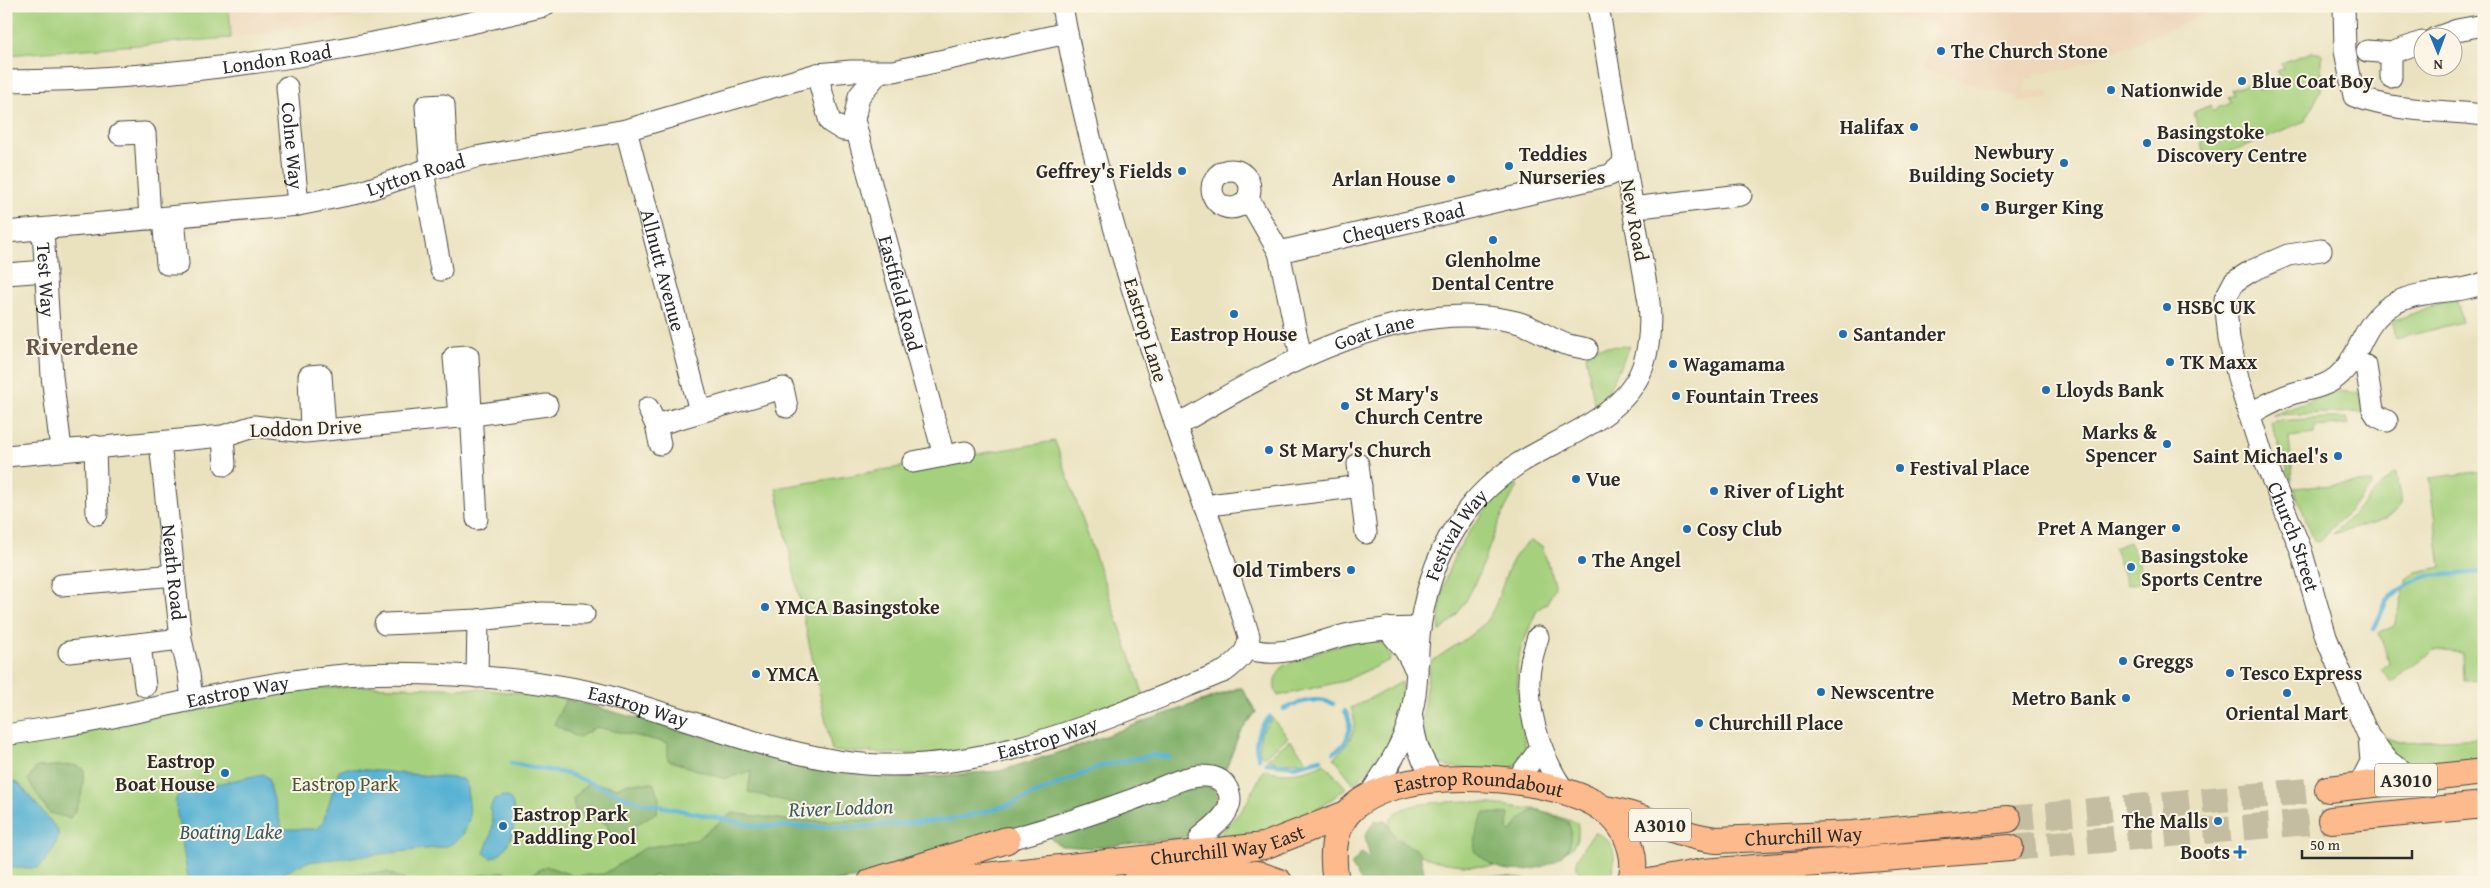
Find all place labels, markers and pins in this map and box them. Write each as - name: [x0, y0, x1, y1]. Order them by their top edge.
- place label: The Church Stone: [1951, 36, 2108, 65]
- marker: The Church Stone: [1935, 45, 1947, 57]
- place label: Blue Coat Boy: [2252, 66, 2374, 95]
- place label: Nationwide: [2121, 75, 2223, 104]
- marker: Blue Coat Boy: [2236, 75, 2248, 87]
- marker: Nationwide: [2105, 84, 2117, 96]
- place label: Halifax: [1840, 112, 1904, 141]
- place label: Basingstoke Discovery Centre: [2157, 117, 2307, 169]
- marker: Halifax: [1908, 121, 1920, 133]
- place label: Newbury Building Society: [1909, 137, 2055, 189]
- marker: Basingstoke Discovery Centre: [2141, 137, 2153, 149]
- place label: Teddies Nurseries: [1519, 139, 1605, 191]
- place label: Geffrey's Fields: [1036, 156, 1172, 185]
- marker: Newbury Building Society: [2058, 157, 2070, 169]
- marker: Teddies Nurseries: [1503, 160, 1515, 172]
- place label: Arlan House: [1332, 164, 1441, 193]
- marker: Geffrey's Fields: [1176, 165, 1188, 177]
- marker: Arlan House: [1445, 173, 1457, 185]
- place label: Burger King: [1995, 192, 2104, 221]
- marker: Burger King: [1979, 201, 1991, 213]
- marker: Glenholme Dental Centre: [1487, 234, 1499, 246]
- place label: Glenholme Dental Centre: [1432, 245, 1554, 297]
- place label: HSBC UK: [2177, 292, 2256, 321]
- marker: HSBC UK: [2161, 301, 2173, 313]
- marker: Eastrop House: [1228, 308, 1240, 320]
- place label: Eastrop House: [1171, 319, 1298, 348]
- place label: Santander: [1853, 319, 1946, 348]
- marker: Santander: [1837, 328, 1849, 340]
- place label: TK Maxx: [2180, 347, 2258, 376]
- place label: Wagamama: [1683, 349, 1786, 378]
- marker: TK Maxx: [2164, 356, 2176, 368]
- marker: Wagamama: [1667, 358, 1679, 370]
- place label: Lloyds Bank: [2056, 375, 2164, 404]
- place label: St Mary's Church Centre: [1355, 379, 1483, 431]
- place label: Fountain Trees: [1686, 381, 1819, 410]
- marker: Lloyds Bank: [2040, 384, 2052, 396]
- marker: Fountain Trees: [1670, 390, 1682, 402]
- marker: St Mary's Church Centre: [1339, 400, 1351, 412]
- place label: Marks & Spencer: [2082, 417, 2158, 469]
- place label: St Mary's Church: [1279, 435, 1431, 464]
- marker: Marks & Spencer: [2161, 438, 2173, 450]
- place label: Saint Michael's: [2193, 441, 2328, 470]
- marker: St Mary's Church: [1263, 444, 1275, 456]
- marker: Saint Michael's: [2332, 450, 2344, 462]
- place label: Festival Place: [1910, 453, 2030, 482]
- marker: Festival Place: [1894, 462, 1906, 474]
- place label: Vue: [1586, 464, 1621, 493]
- marker: Vue: [1570, 473, 1582, 485]
- place label: River of Light: [1724, 476, 1845, 505]
- marker: River of Light: [1708, 485, 1720, 497]
- place label: Pret A Manger: [2038, 513, 2166, 542]
- place label: Cosy Club: [1697, 514, 1782, 543]
- marker: Pret A Manger: [2170, 522, 2182, 534]
- marker: Cosy Club: [1681, 523, 1693, 535]
- place label: Basingstoke Sports Centre: [2141, 541, 2263, 593]
- place label: The Angel: [1592, 545, 1681, 574]
- marker: The Angel: [1576, 554, 1588, 566]
- place label: Old Timbers: [1233, 555, 1341, 584]
- marker: Basingstoke Sports Centre: [2125, 561, 2137, 573]
- marker: Old Timbers: [1345, 564, 1357, 576]
- place label: YMCA Basingstoke: [775, 592, 940, 621]
- marker: YMCA Basingstoke: [759, 601, 771, 613]
- place label: Greggs: [2133, 646, 2194, 675]
- marker: Greggs: [2117, 655, 2129, 667]
- place label: Tesco Express: [2240, 658, 2362, 687]
- place label: YMCA: [766, 659, 819, 688]
- marker: Tesco Express: [2224, 667, 2236, 679]
- marker: YMCA: [750, 668, 762, 680]
- place label: Newscentre: [1831, 677, 1935, 706]
- place label: Metro Bank: [2012, 683, 2117, 712]
- marker: Newscentre: [1815, 686, 1827, 698]
- marker: Oriental Mart: [2281, 687, 2293, 699]
- marker: Metro Bank: [2120, 692, 2132, 704]
- place label: Oriental Mart: [2226, 698, 2349, 727]
- place label: Churchill Place: [1709, 708, 1844, 737]
- marker: Churchill Place: [1693, 717, 1705, 729]
- place label: Eastrop Boat House: [115, 746, 215, 798]
- marker: Eastrop Boat House: [219, 767, 231, 779]
- place label: Eastrop Park Paddling Pool: [513, 799, 636, 851]
- place label: The Malls: [2122, 806, 2208, 835]
- marker: The Malls: [2212, 815, 2224, 827]
- marker: Eastrop Park Paddling Pool: [497, 820, 509, 832]
- place label: Boots: [2180, 837, 2230, 866]
- marker: Boots: [2234, 846, 2246, 858]

